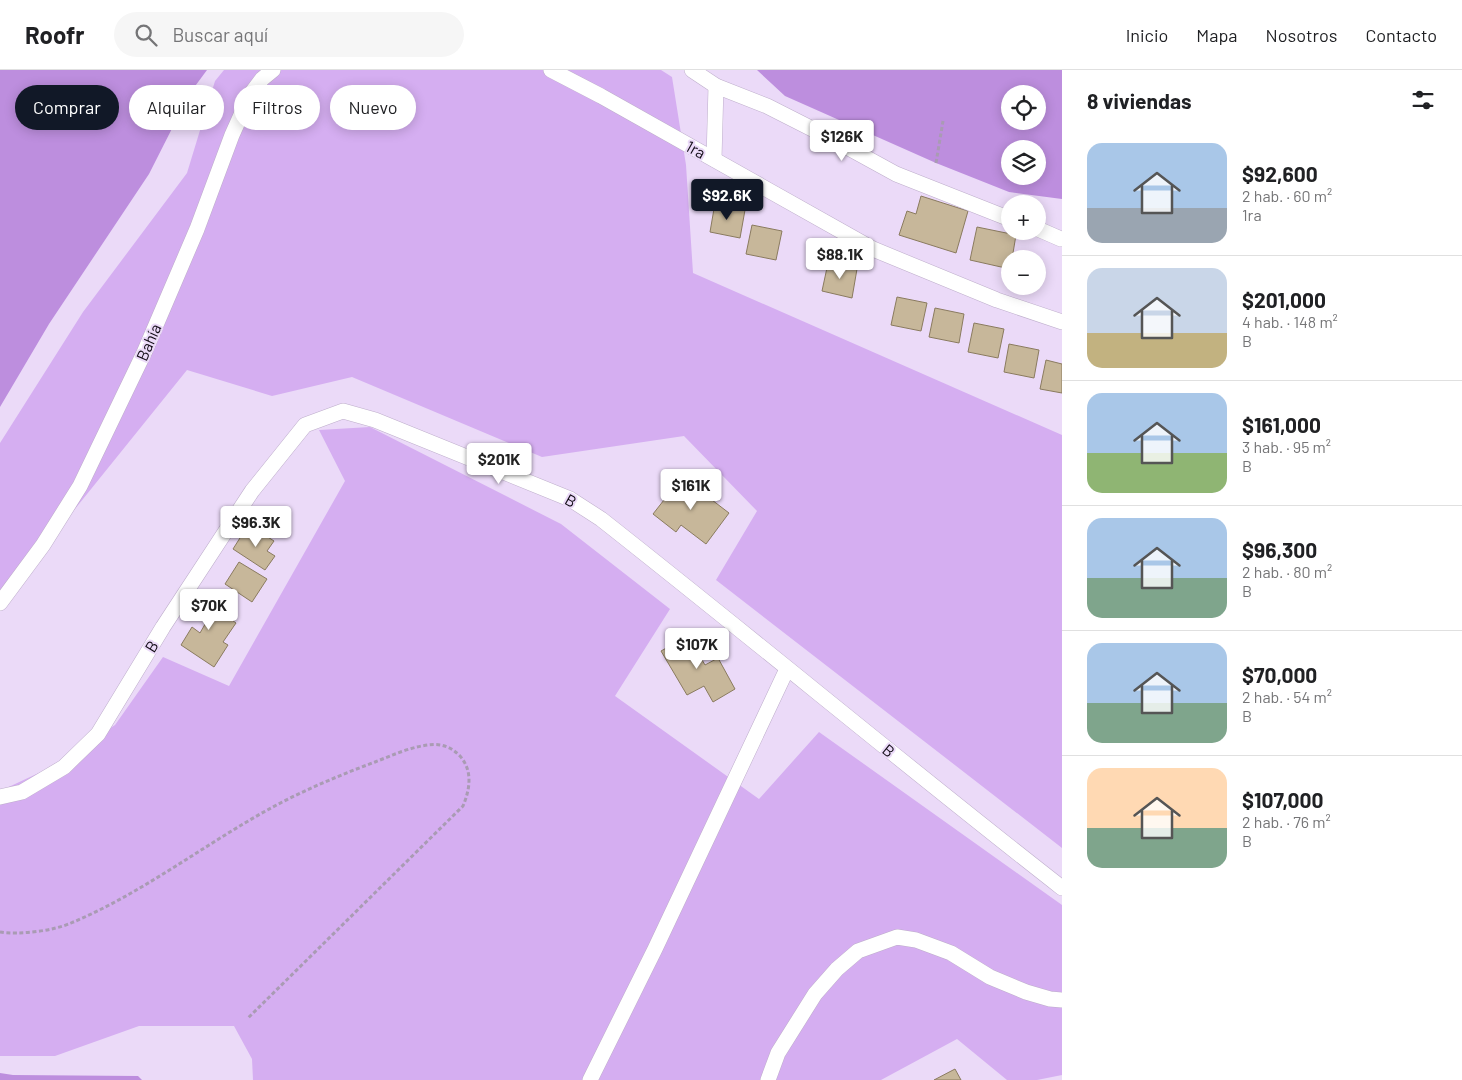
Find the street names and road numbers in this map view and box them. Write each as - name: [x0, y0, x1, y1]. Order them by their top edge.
- street label: 1ra: [683, 136, 709, 162]
- street label: Bahía: [132, 321, 164, 363]
- street label: B: [562, 489, 580, 511]
- street label: B: [140, 637, 162, 655]
- street label: B: [879, 739, 899, 761]

